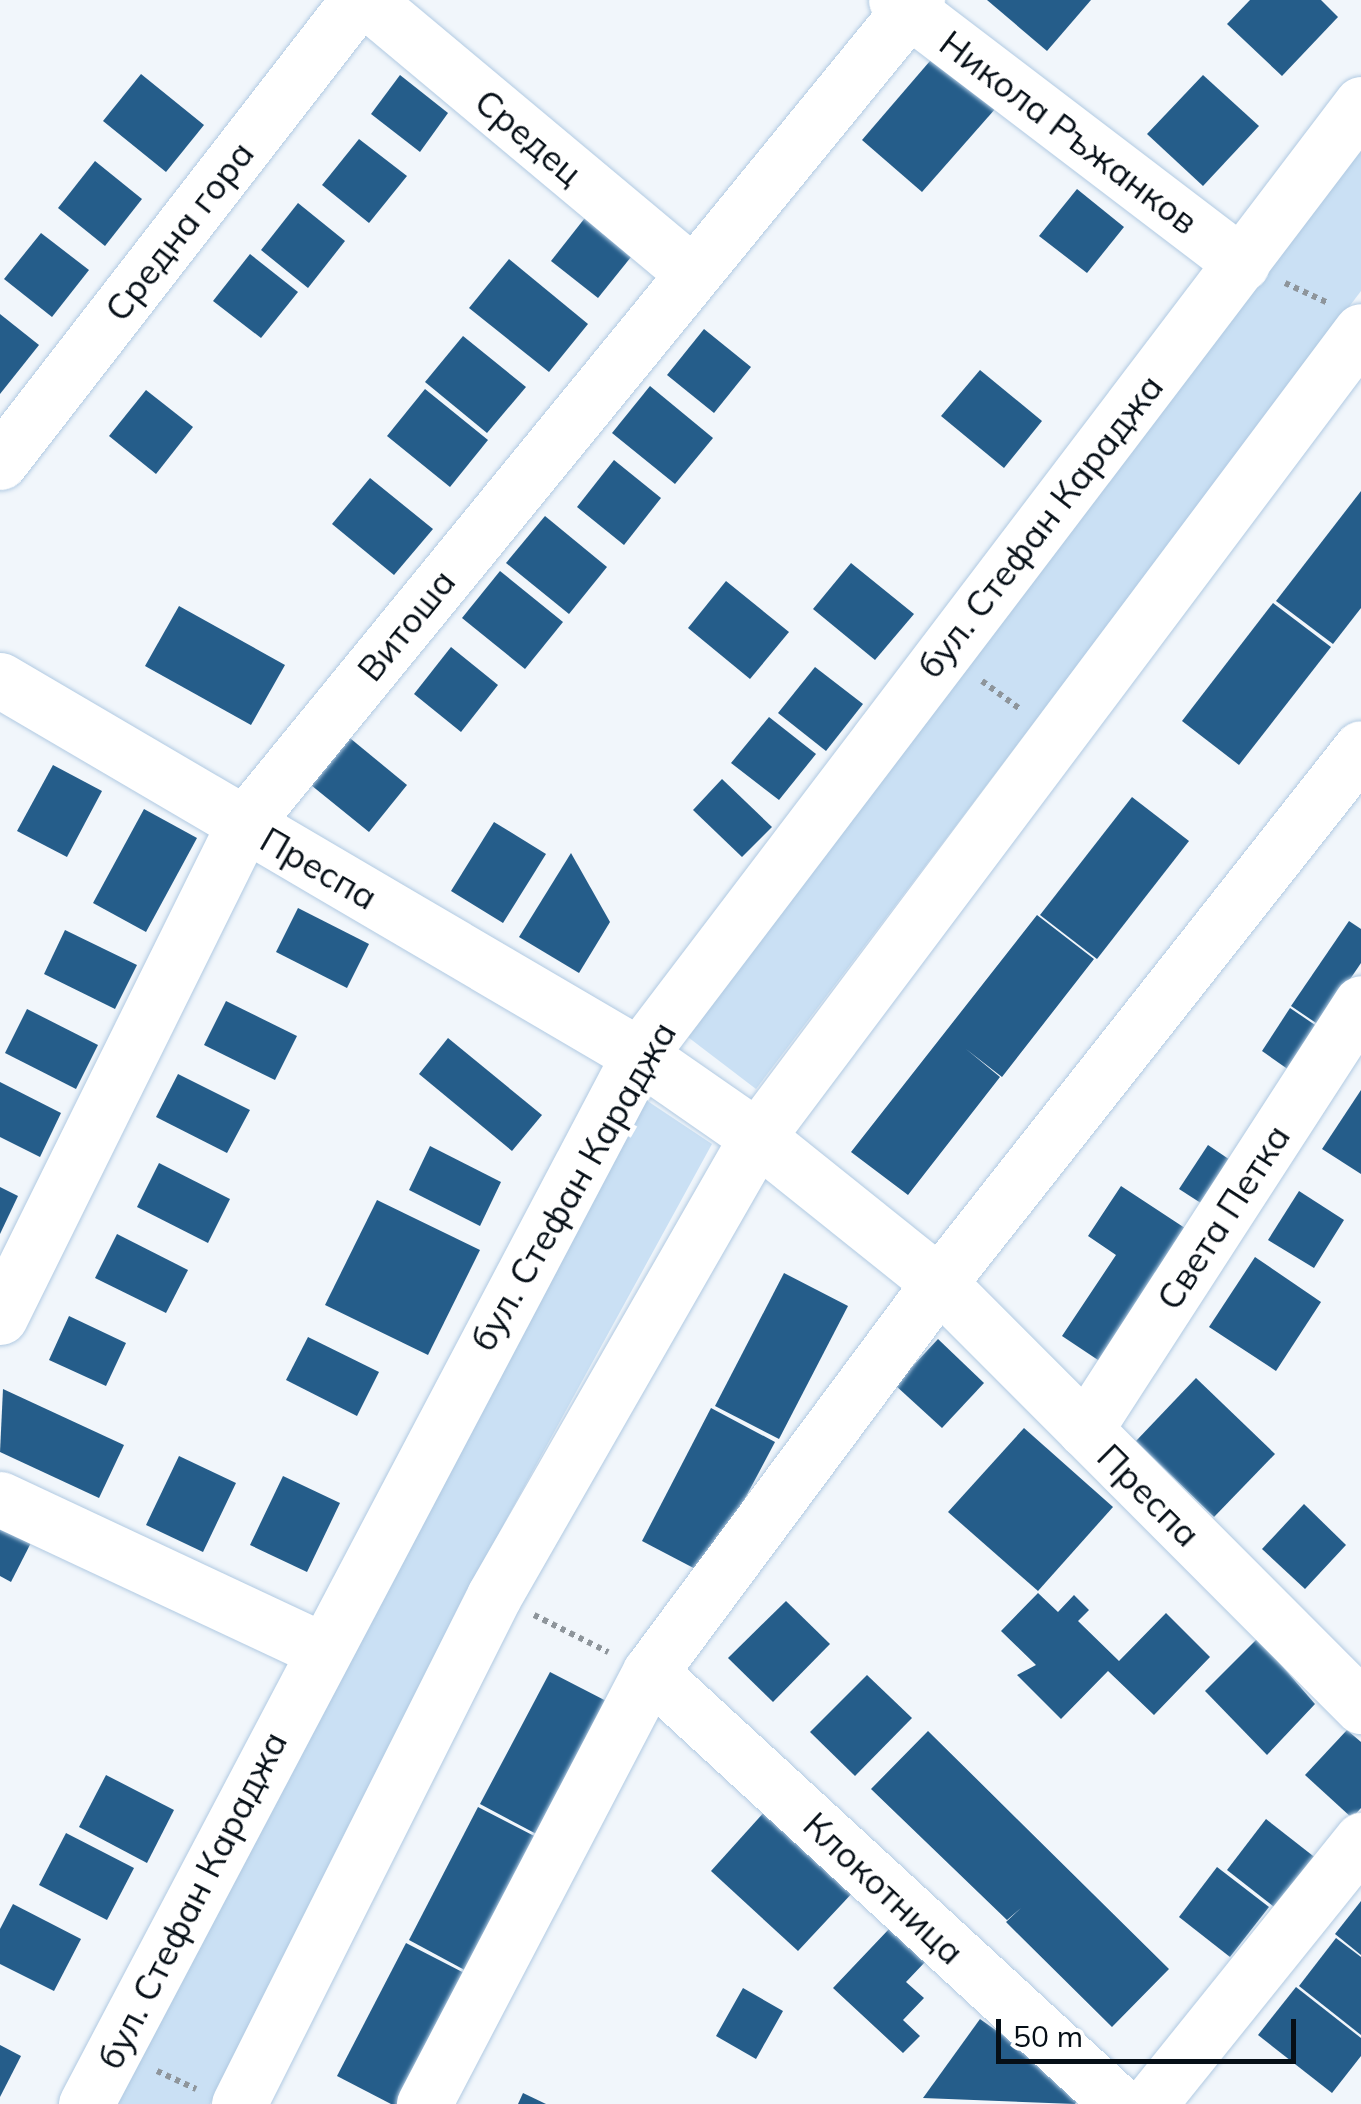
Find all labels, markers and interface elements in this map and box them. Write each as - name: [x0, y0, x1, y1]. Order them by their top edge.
- street label: Никола Ръжанков: [932, 21, 1206, 243]
- street label: Средец: [467, 80, 591, 194]
- street label: Средна гора: [96, 133, 262, 329]
- street label: бул. Стефан Караджа: [909, 366, 1171, 686]
- street label: Витоша: [349, 561, 463, 689]
- street label: Преспа: [253, 818, 385, 918]
- street label: бул. Стефан Караджа: [462, 1014, 684, 1358]
- street label: Света Петка: [1148, 1117, 1298, 1317]
- street label: Преспа: [1089, 1435, 1209, 1555]
- street label: бул. Стефан Караджа: [89, 1724, 295, 2076]
- street label: Клокотница: [795, 1803, 973, 1973]
- scale bar: [1001, 1999, 1301, 2061]
- text: 50 m: [1013, 2017, 1083, 2055]

